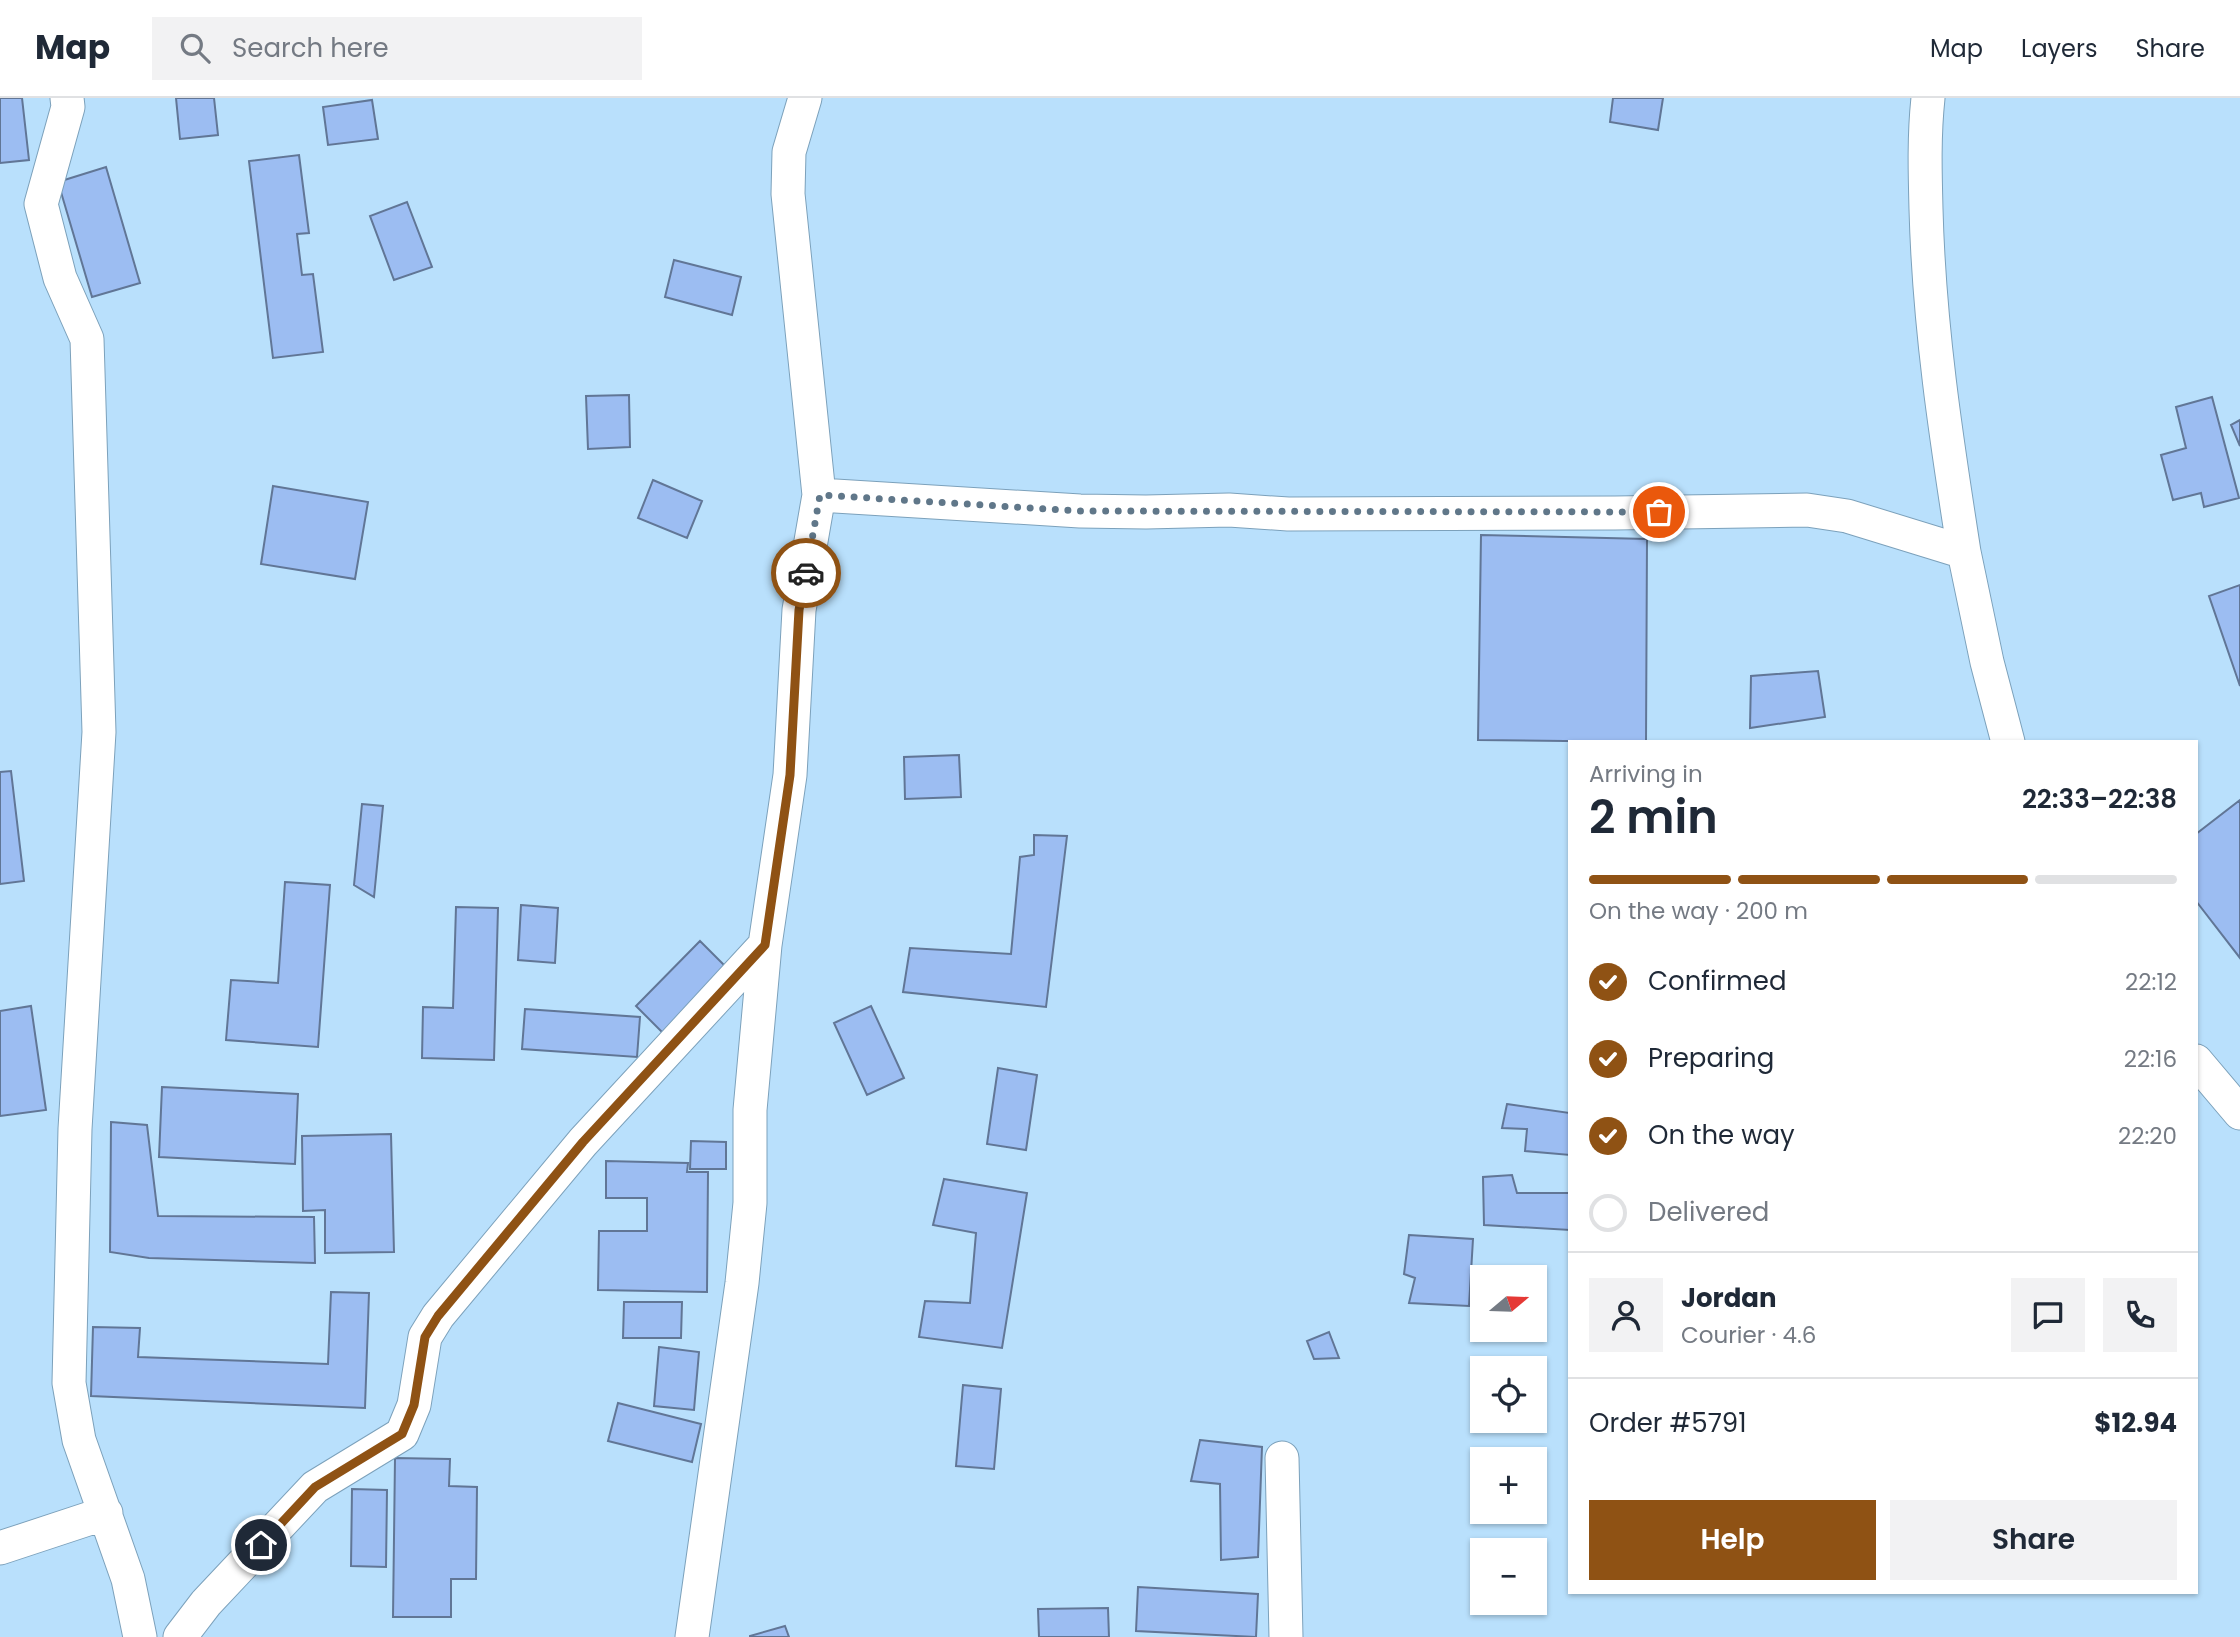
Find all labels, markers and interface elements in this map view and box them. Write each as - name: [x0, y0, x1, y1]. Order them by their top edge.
- search box: [152, 17, 642, 80]
- text: Map: [35, 24, 110, 71]
- icon: search: [176, 29, 214, 67]
- text: Search here: [232, 30, 389, 66]
- text: Map: [1930, 32, 1983, 65]
- text: Layers: [2021, 32, 2097, 65]
- text: Share: [2135, 32, 2205, 65]
- pin: [1629, 482, 1689, 542]
- icon: bag: [1640, 493, 1678, 531]
- courier: [771, 538, 841, 608]
- icon: car: [787, 554, 825, 592]
- text: Arriving in: [1589, 758, 1703, 790]
- text: 22:33–22:38: [2022, 781, 2177, 817]
- text: 2 min: [1589, 785, 1718, 849]
- text: On the way · 200 m: [1589, 895, 1808, 927]
- icon: check: [1589, 963, 1627, 1001]
- text: Confirmed: [1648, 963, 1786, 999]
- text: 22:12: [2125, 966, 2177, 998]
- icon: check: [1589, 1040, 1627, 1078]
- text: Preparing: [1648, 1040, 1774, 1076]
- text: 22:16: [2124, 1043, 2177, 1075]
- icon: check: [1589, 1117, 1627, 1155]
- text: On the way: [1648, 1117, 1795, 1153]
- text: 22:20: [2118, 1120, 2177, 1152]
- text: Delivered: [1648, 1194, 1769, 1230]
- north arrow: [1470, 1265, 1547, 1342]
- map controls: [1470, 1265, 1547, 1615]
- button: person: [1589, 1278, 1663, 1352]
- button: chat: [2011, 1278, 2085, 1352]
- button: phone: [2103, 1278, 2177, 1352]
- text: Jordan: [1681, 1280, 1777, 1316]
- text: Courier · 4.6: [1681, 1319, 1816, 1351]
- button: locate: [1470, 1356, 1547, 1433]
- text: Order #5791: [1589, 1405, 1747, 1441]
- text: $12.94: [2094, 1405, 2177, 1441]
- button: +: [1470, 1447, 1547, 1524]
- button: Help: [1589, 1500, 1876, 1580]
- button: Share: [1890, 1500, 2177, 1580]
- pin: [231, 1515, 291, 1575]
- icon: home: [242, 1526, 280, 1564]
- button: −: [1470, 1538, 1547, 1615]

